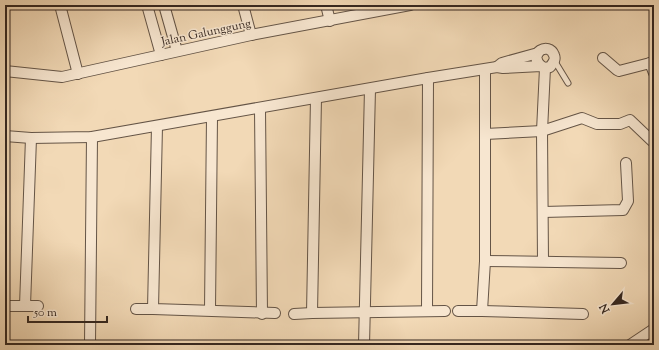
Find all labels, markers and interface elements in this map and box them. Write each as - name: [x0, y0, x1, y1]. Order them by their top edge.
- street label: Jalan Galunggung: [159, 15, 253, 51]
- north arrow: [593, 284, 633, 324]
- scale bar: [28, 298, 107, 324]
- text: N: [596, 300, 615, 317]
- text: 50 m: [33, 304, 57, 322]

